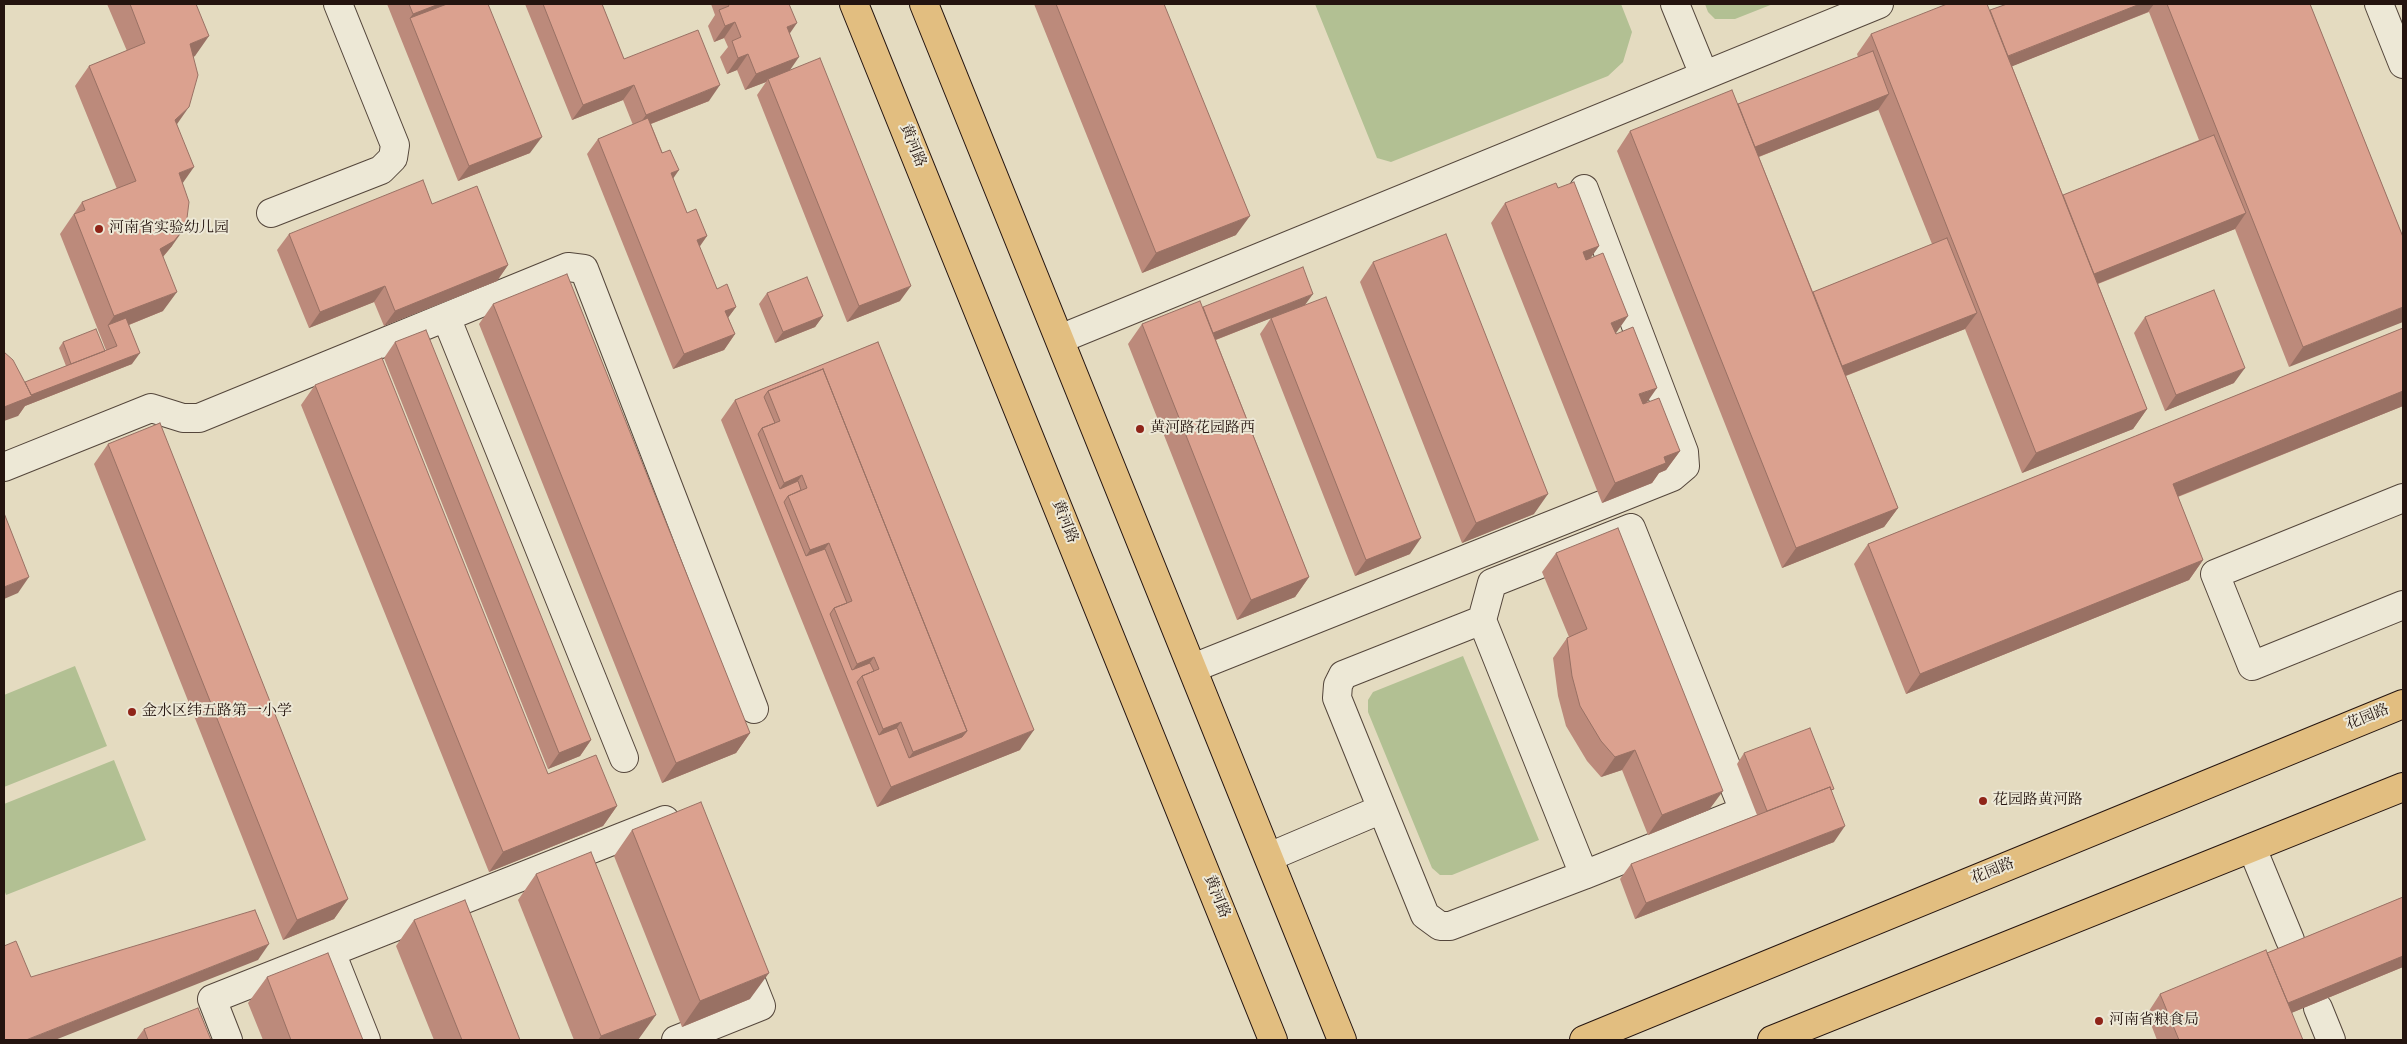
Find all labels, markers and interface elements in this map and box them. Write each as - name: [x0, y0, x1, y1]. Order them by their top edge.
- street label: 黄河路: [895, 122, 929, 170]
- place label: 河南省实验幼儿园: [109, 220, 229, 238]
- marker: 河南省实验幼儿园: [93, 223, 105, 235]
- place label: 黄河路花园路西: [1150, 420, 1255, 438]
- marker: 黄河路花园路西: [1134, 423, 1146, 435]
- street label: 黄河路: [1047, 498, 1081, 546]
- street label: 花园路: [2344, 701, 2392, 735]
- place label: 金水区纬五路第一小学: [142, 703, 292, 721]
- marker: 金水区纬五路第一小学: [126, 706, 138, 718]
- place label: 花园路黄河路: [1993, 792, 2083, 810]
- marker: 花园路黄河路: [1977, 795, 1989, 807]
- street label: 花园路: [1969, 855, 2017, 889]
- street label: 黄河路: [1199, 873, 1233, 921]
- place label: 河南省粮食局: [2109, 1012, 2199, 1030]
- marker: 河南省粮食局: [2093, 1015, 2105, 1027]

